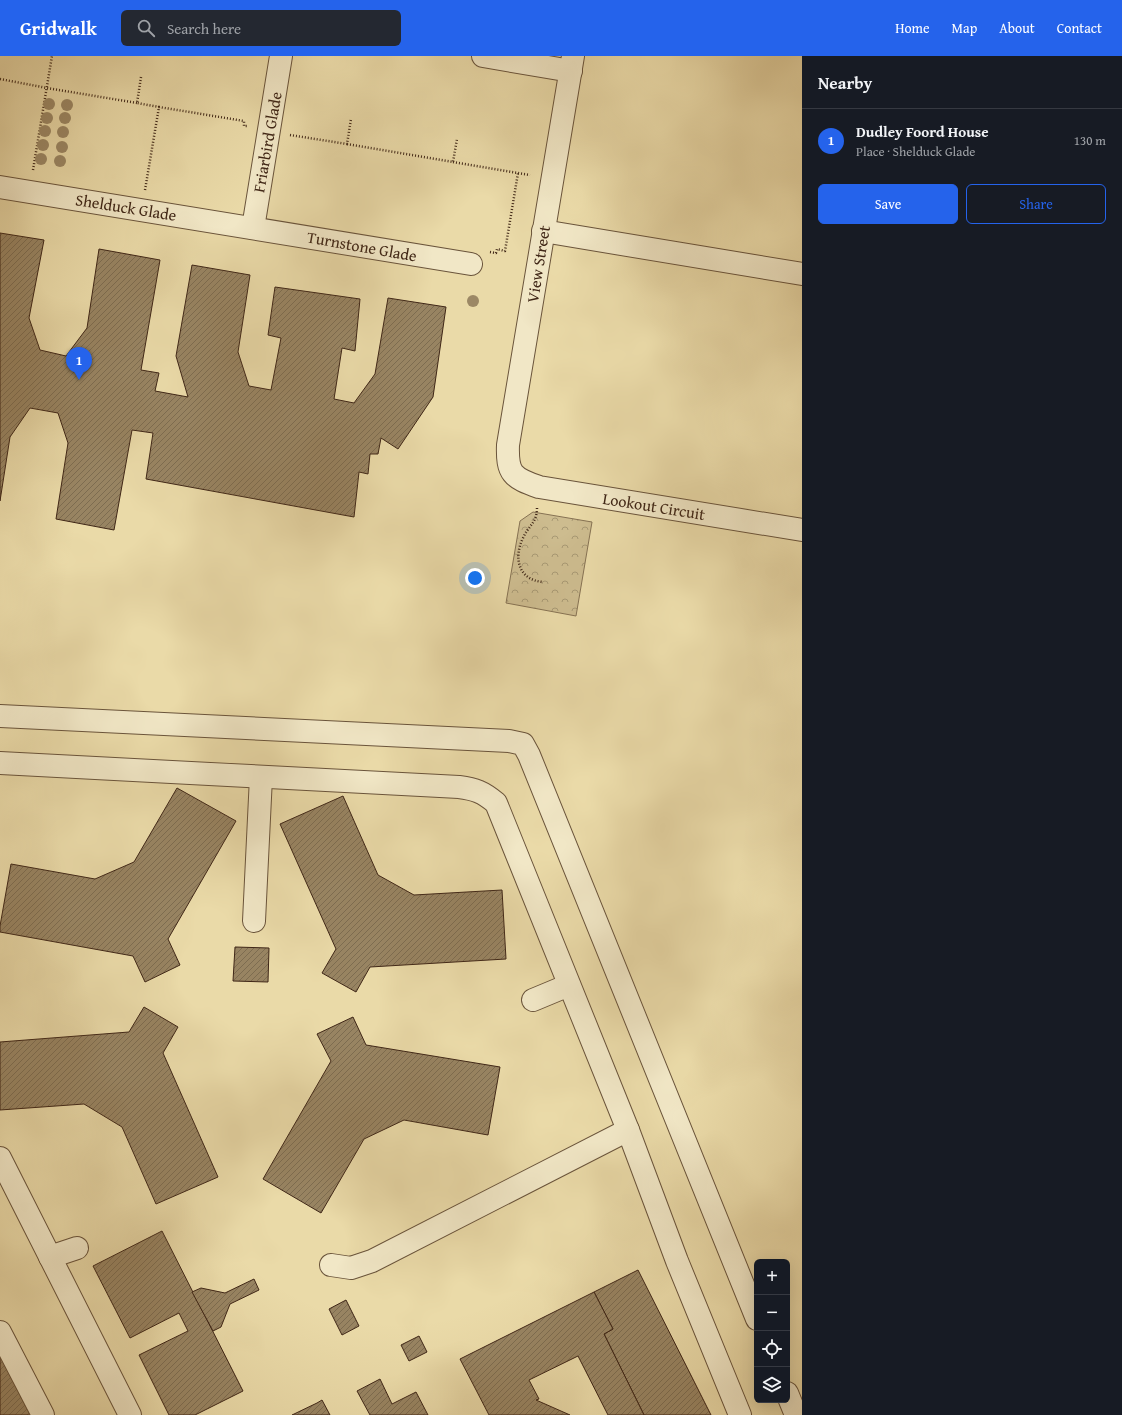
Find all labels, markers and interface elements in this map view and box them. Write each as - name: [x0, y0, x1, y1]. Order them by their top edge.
- search box: [121, 10, 401, 46]
- text: Gridwalk: [20, 14, 97, 42]
- icon: search: [135, 17, 157, 39]
- text: Search here: [167, 18, 241, 39]
- text: Home: [895, 18, 930, 38]
- text: Map: [952, 18, 977, 38]
- text: About: [999, 18, 1035, 38]
- text: Contact: [1057, 18, 1102, 38]
- text: Nearby: [818, 70, 872, 95]
- street label: Friarbird Glade: [246, 90, 288, 194]
- text: Dudley Foord House: [856, 121, 989, 142]
- text: 1: [828, 131, 834, 150]
- text: 130 m: [1074, 131, 1106, 150]
- text: Place · Shelduck Glade: [856, 142, 975, 161]
- button: Save: [818, 184, 958, 224]
- button: Share: [966, 184, 1106, 224]
- street label: Shelduck Glade: [74, 187, 178, 227]
- street label: View Street: [520, 223, 556, 304]
- street label: Turnstone Glade: [305, 225, 419, 267]
- pin: 1: [66, 347, 92, 380]
- street label: Lookout Circuit: [601, 486, 707, 526]
- your location: [465, 568, 485, 588]
- map controls: [754, 1259, 790, 1403]
- button: +: [754, 1259, 790, 1295]
- button: −: [754, 1295, 790, 1331]
- button: locate: [754, 1331, 790, 1367]
- button: layers: [754, 1367, 790, 1403]

